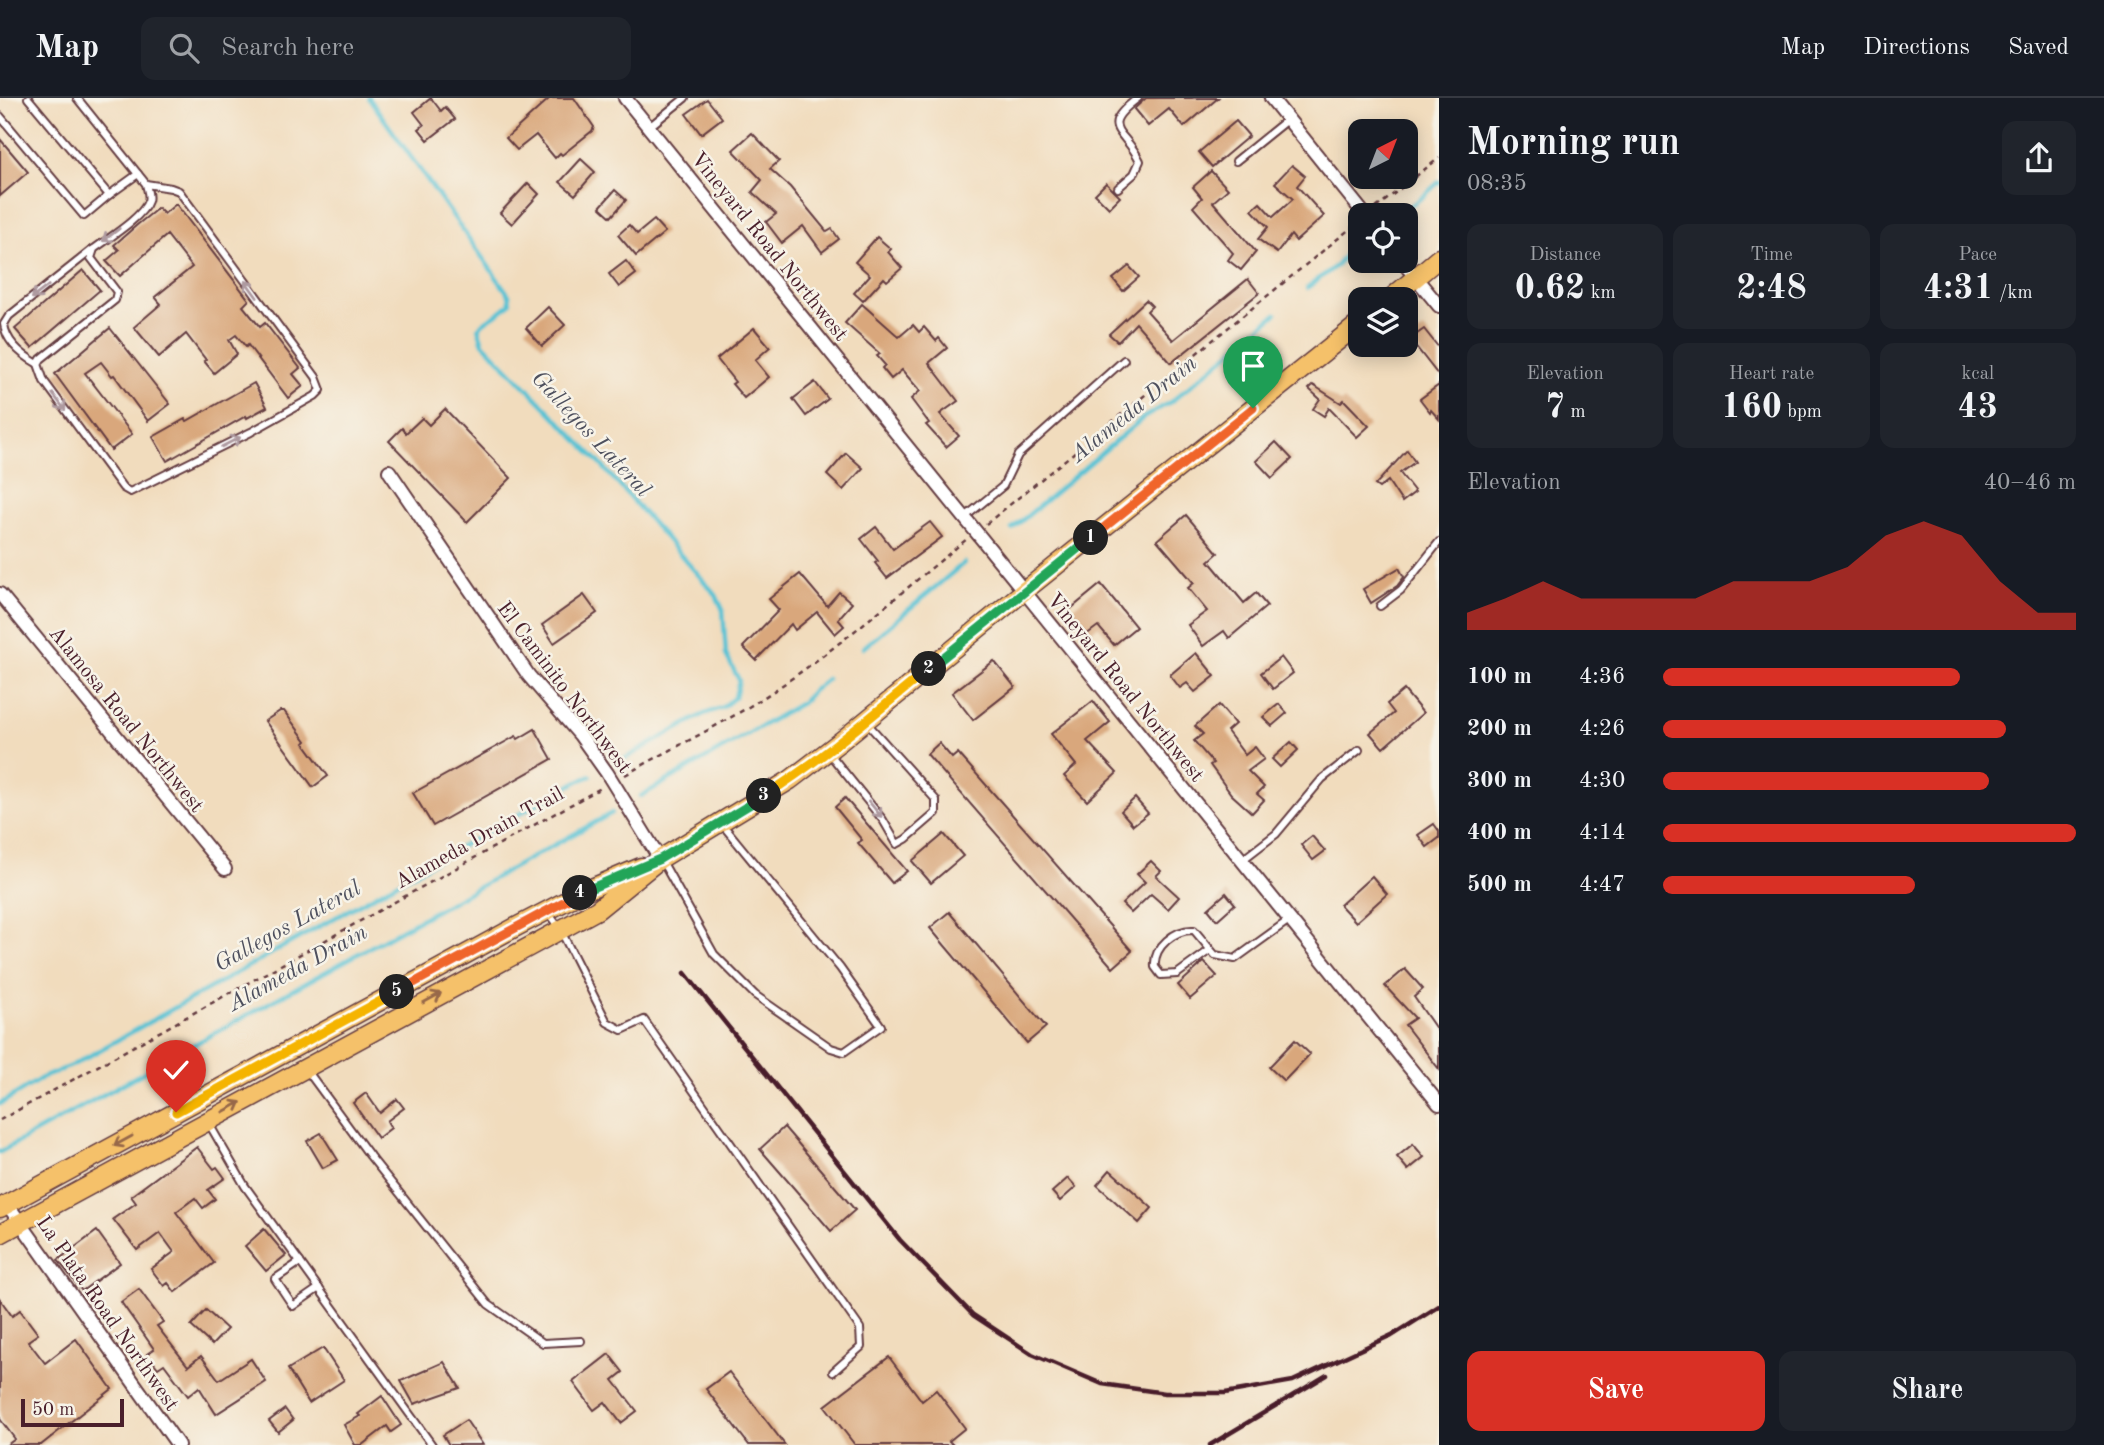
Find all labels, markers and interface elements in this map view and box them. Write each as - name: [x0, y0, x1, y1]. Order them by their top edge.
- search box: [141, 17, 631, 80]
- icon: search: [165, 29, 203, 67]
- text: Map: [35, 32, 99, 65]
- text: Search here: [221, 35, 354, 61]
- text: Map: [1781, 36, 1825, 60]
- text: Directions: [1863, 36, 1970, 60]
- text: Saved: [2008, 36, 2069, 60]
- north arrow: [1348, 119, 1418, 189]
- map controls: [1348, 119, 1418, 357]
- button: share: [2002, 121, 2076, 195]
- text: Morning run: [1467, 125, 1680, 163]
- street label: Vineyard Road Northwest: [686, 149, 851, 345]
- text: 08:35: [1467, 172, 1527, 195]
- button: locate: [1348, 203, 1418, 273]
- one-way arrow: [103, 228, 121, 243]
- text: Distance: [1529, 246, 1601, 265]
- text: Time: [1750, 246, 1793, 265]
- text: Pace: [1959, 246, 1997, 265]
- text: 0.62: [1515, 271, 1585, 306]
- text: 2:48: [1736, 271, 1807, 306]
- text: 4:31: [1923, 271, 1994, 306]
- one-way arrow: [244, 280, 258, 299]
- one-way arrow: [31, 284, 50, 299]
- text: km: [1585, 284, 1616, 303]
- text: /km: [1994, 284, 2033, 303]
- button: layers: [1348, 287, 1418, 357]
- pin: [1223, 336, 1283, 408]
- icon: arrive: [1234, 347, 1272, 385]
- water label: Alameda Drain: [1065, 351, 1201, 468]
- text: Elevation: [1527, 365, 1604, 384]
- text: Heart rate: [1729, 365, 1814, 384]
- text: kcal: [1961, 365, 1994, 384]
- water label: Gallegos Lateral: [526, 366, 655, 503]
- text: 7: [1545, 390, 1565, 425]
- text: 160: [1721, 390, 1782, 425]
- text: 43: [1958, 390, 1998, 425]
- one-way arrow: [52, 392, 67, 411]
- text: m: [1565, 403, 1586, 422]
- text: bpm: [1782, 403, 1822, 422]
- one-way arrow: [220, 435, 241, 448]
- text: Elevation: [1467, 471, 1561, 494]
- text: 40–46 m: [1984, 471, 2076, 494]
- pin: 1: [1074, 520, 1108, 556]
- text: 1: [1085, 528, 1096, 547]
- street label: Vineyard Road Northwest: [1042, 590, 1207, 786]
- street label: El Caminito Northwest: [493, 598, 635, 778]
- street label: Alamosa Road Northwest: [44, 623, 207, 817]
- pin: 2: [912, 652, 946, 686]
- text: 2: [923, 659, 934, 678]
- text: 100 m: [1467, 665, 1532, 688]
- text: 4:36: [1579, 665, 1625, 688]
- text: 200 m: [1467, 717, 1532, 740]
- text: 4:26: [1579, 717, 1625, 740]
- text: 300 m: [1467, 769, 1532, 792]
- text: 4:30: [1579, 769, 1625, 792]
- pin: 3: [746, 778, 782, 814]
- street label: Alameda Drain Trail: [392, 783, 568, 893]
- text: 3: [758, 786, 769, 805]
- one-way arrow: [867, 800, 882, 818]
- text: 400 m: [1467, 821, 1532, 844]
- text: 4:14: [1579, 821, 1625, 844]
- text: 500 m: [1467, 873, 1532, 896]
- text: 4:47: [1579, 873, 1625, 896]
- water label: Gallegos Lateral: [211, 876, 366, 977]
- pin: 4: [562, 876, 598, 910]
- text: 4: [574, 883, 585, 902]
- water label: Alameda Drain: [223, 921, 371, 1017]
- pin: 5: [380, 974, 414, 1010]
- text: 5: [391, 982, 402, 1001]
- one-way arrow: [421, 991, 441, 1005]
- pin: [146, 1040, 206, 1112]
- icon: check: [157, 1051, 195, 1089]
- one-way arrow: [221, 1100, 242, 1113]
- one-way arrow: [113, 1135, 134, 1148]
- street label: La Plata Road Northwest: [32, 1213, 182, 1415]
- button: Save: [1467, 1351, 1765, 1431]
- button: Share: [1779, 1351, 2076, 1431]
- scale bar: [21, 1396, 124, 1428]
- text: 50 m: [32, 1401, 74, 1420]

